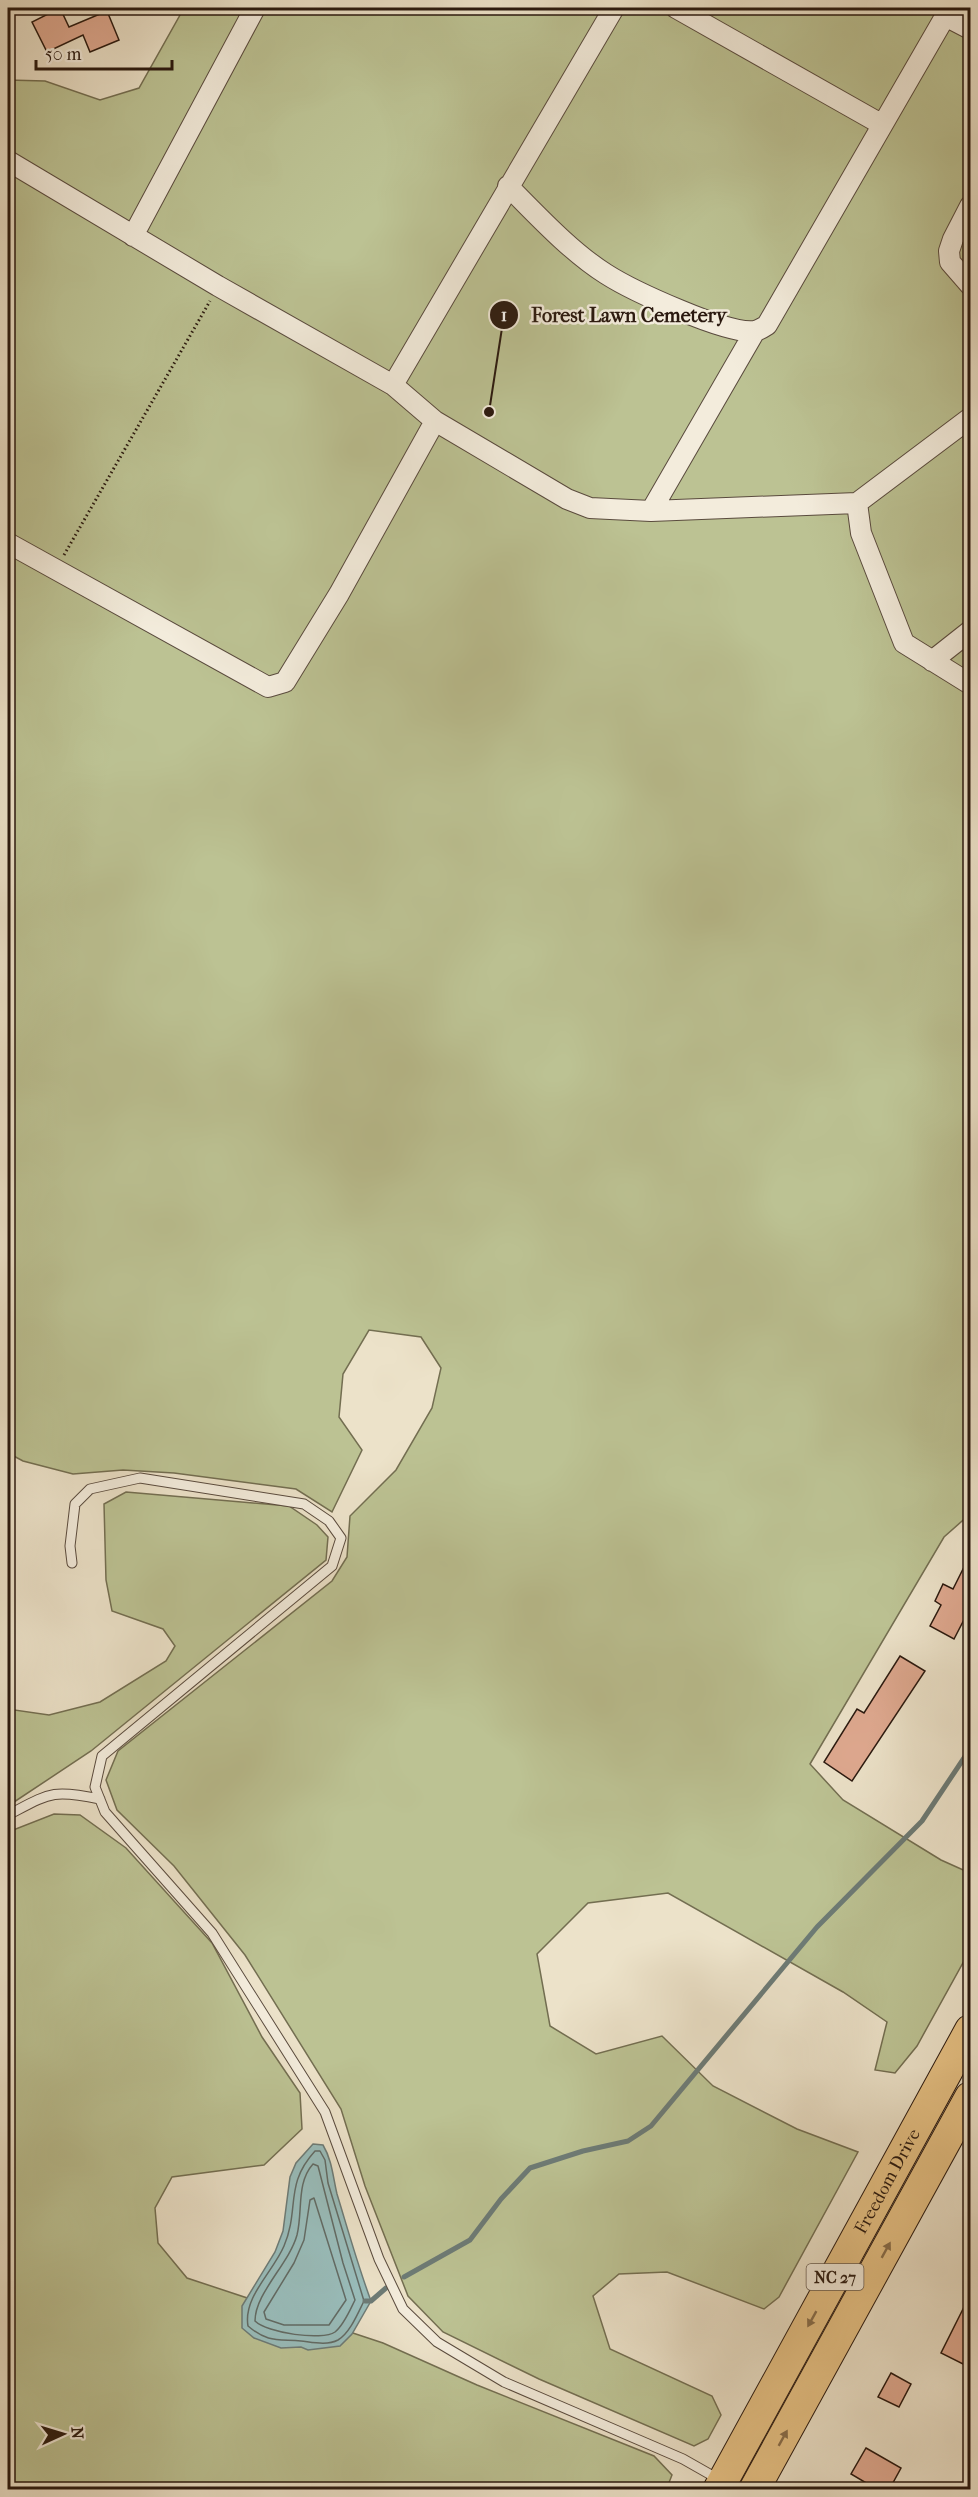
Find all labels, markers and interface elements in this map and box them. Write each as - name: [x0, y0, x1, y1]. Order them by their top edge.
- scale bar: [36, 33, 172, 71]
- text: 50 m: [45, 44, 82, 65]
- callout: Forest Lawn Cemetery: [489, 296, 738, 334]
- text: Forest Lawn Cemetery: [530, 304, 728, 327]
- text: 1: [501, 305, 507, 326]
- street label: Freedom Drive: [850, 2125, 925, 2238]
- one-way arrow: [881, 2241, 891, 2258]
- road number: NC 27: [806, 2264, 864, 2290]
- one-way arrow: [807, 2310, 817, 2327]
- north arrow: [33, 2404, 93, 2464]
- text: N: [68, 2426, 87, 2441]
- one-way arrow: [777, 2430, 788, 2446]

